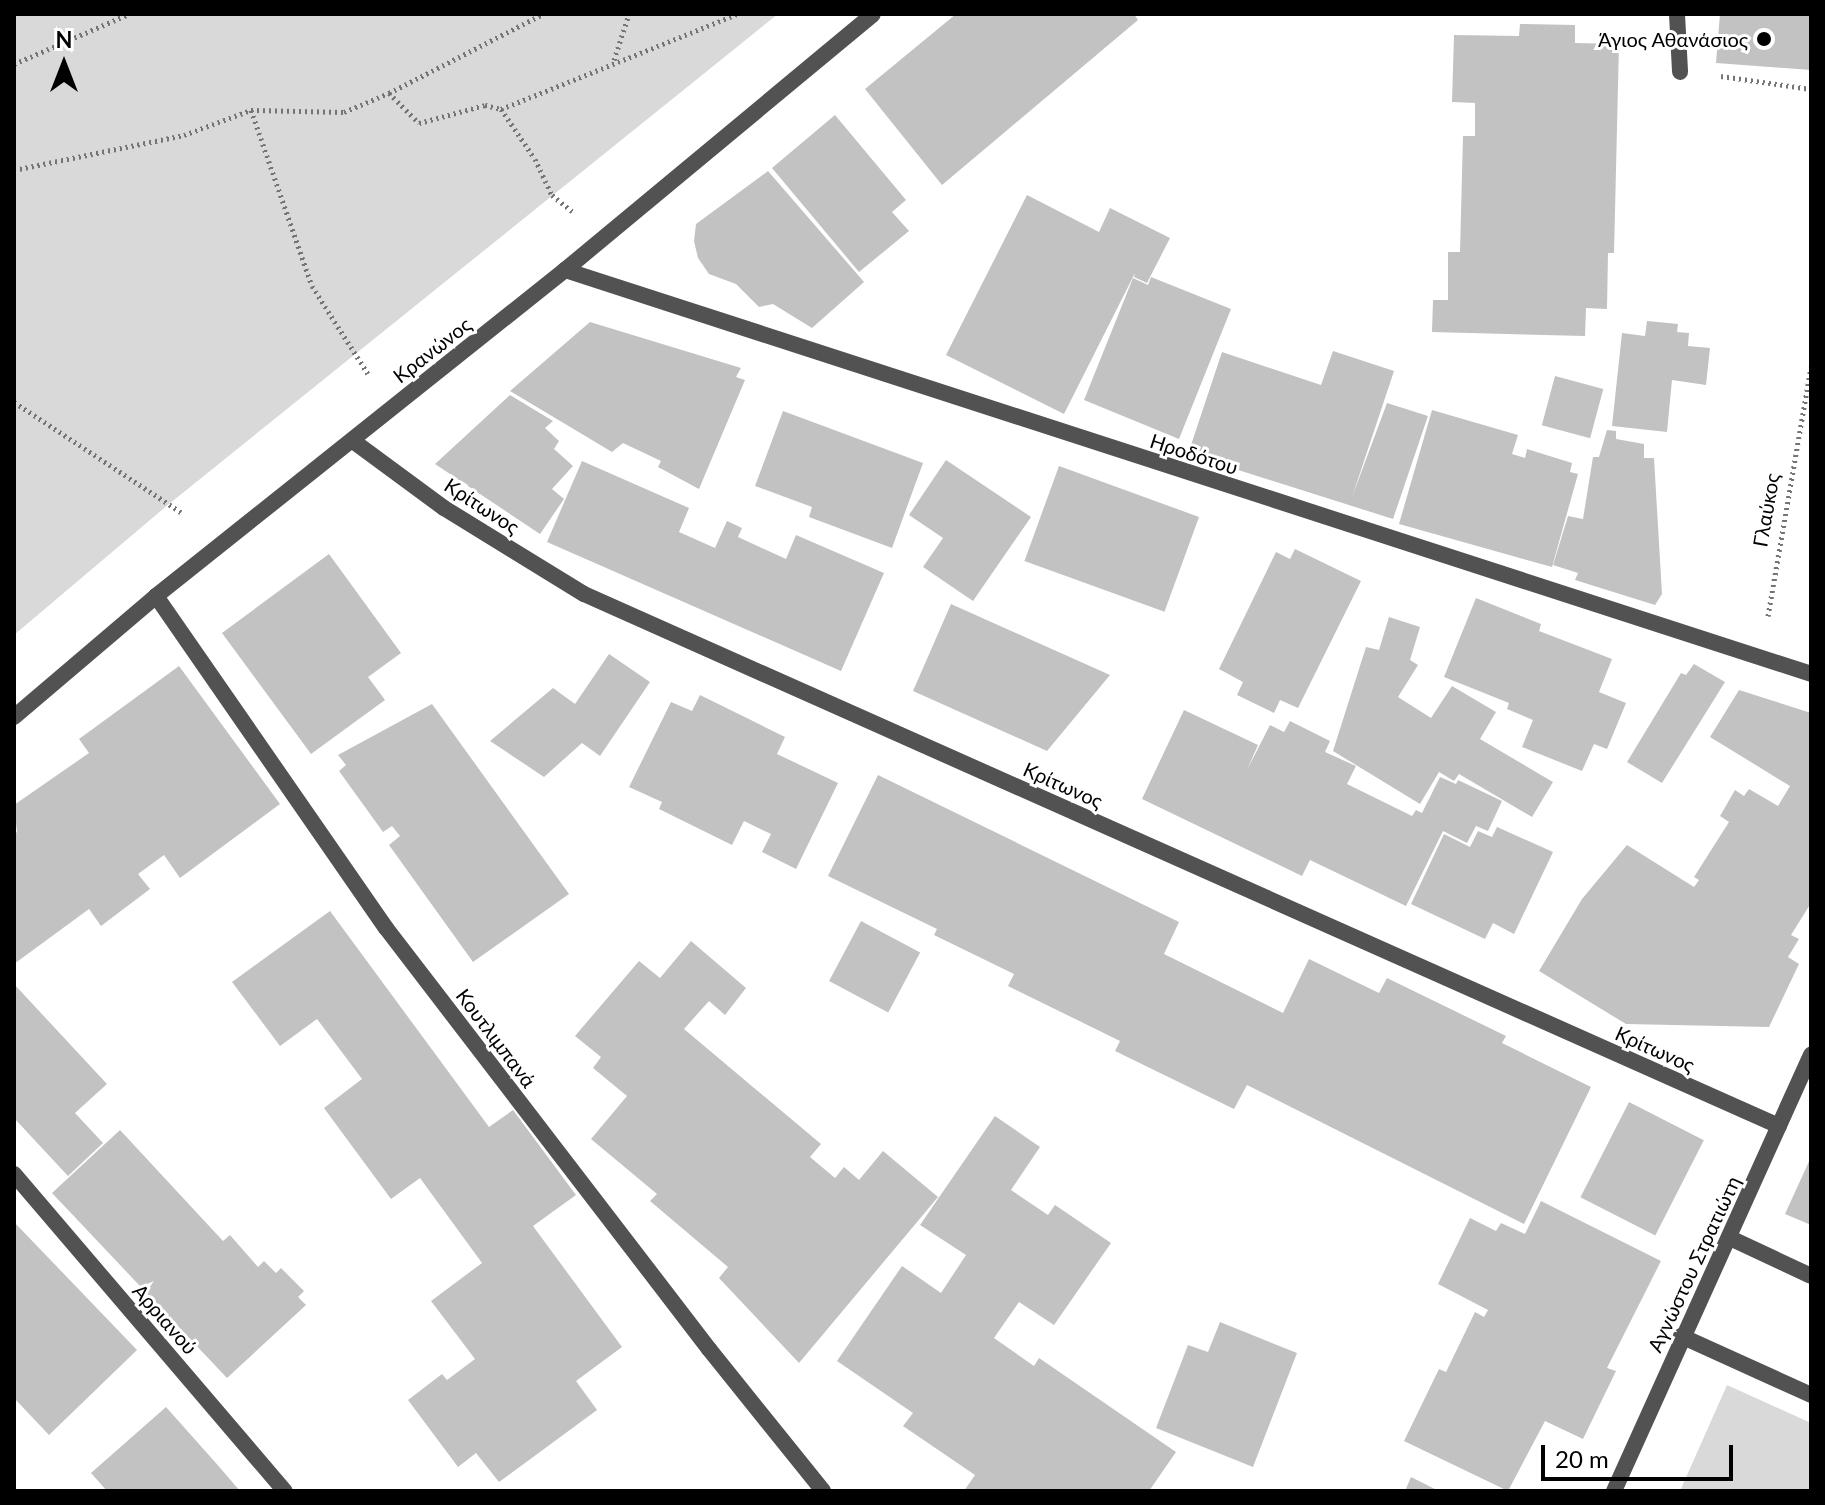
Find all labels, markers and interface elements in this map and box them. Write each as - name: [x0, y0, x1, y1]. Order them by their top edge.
- north arrow: [24, 24, 104, 104]
- text: N: [56, 26, 72, 53]
- place label: Άγιος Αθανάσιος: [1597, 27, 1748, 51]
- marker: Άγιος Αθανάσιος: [1755, 30, 1773, 48]
- street label: Κρανώνος: [388, 312, 476, 388]
- street label: Ηροδότου: [1147, 429, 1241, 479]
- street label: Γλαύκος: [1748, 471, 1784, 549]
- street label: Κρίτωνος: [440, 473, 524, 539]
- street label: Κρίτωνος: [1020, 757, 1106, 813]
- street label: Κουτλιμπανά: [451, 984, 541, 1092]
- street label: Κρίτωνος: [1612, 1021, 1698, 1077]
- street label: Αγνώστου Στρατιώτη: [1643, 1172, 1745, 1356]
- street label: Αρριανού: [128, 1279, 202, 1359]
- scale bar: [1545, 1429, 1737, 1479]
- text: 20 m: [1555, 1444, 1609, 1473]

